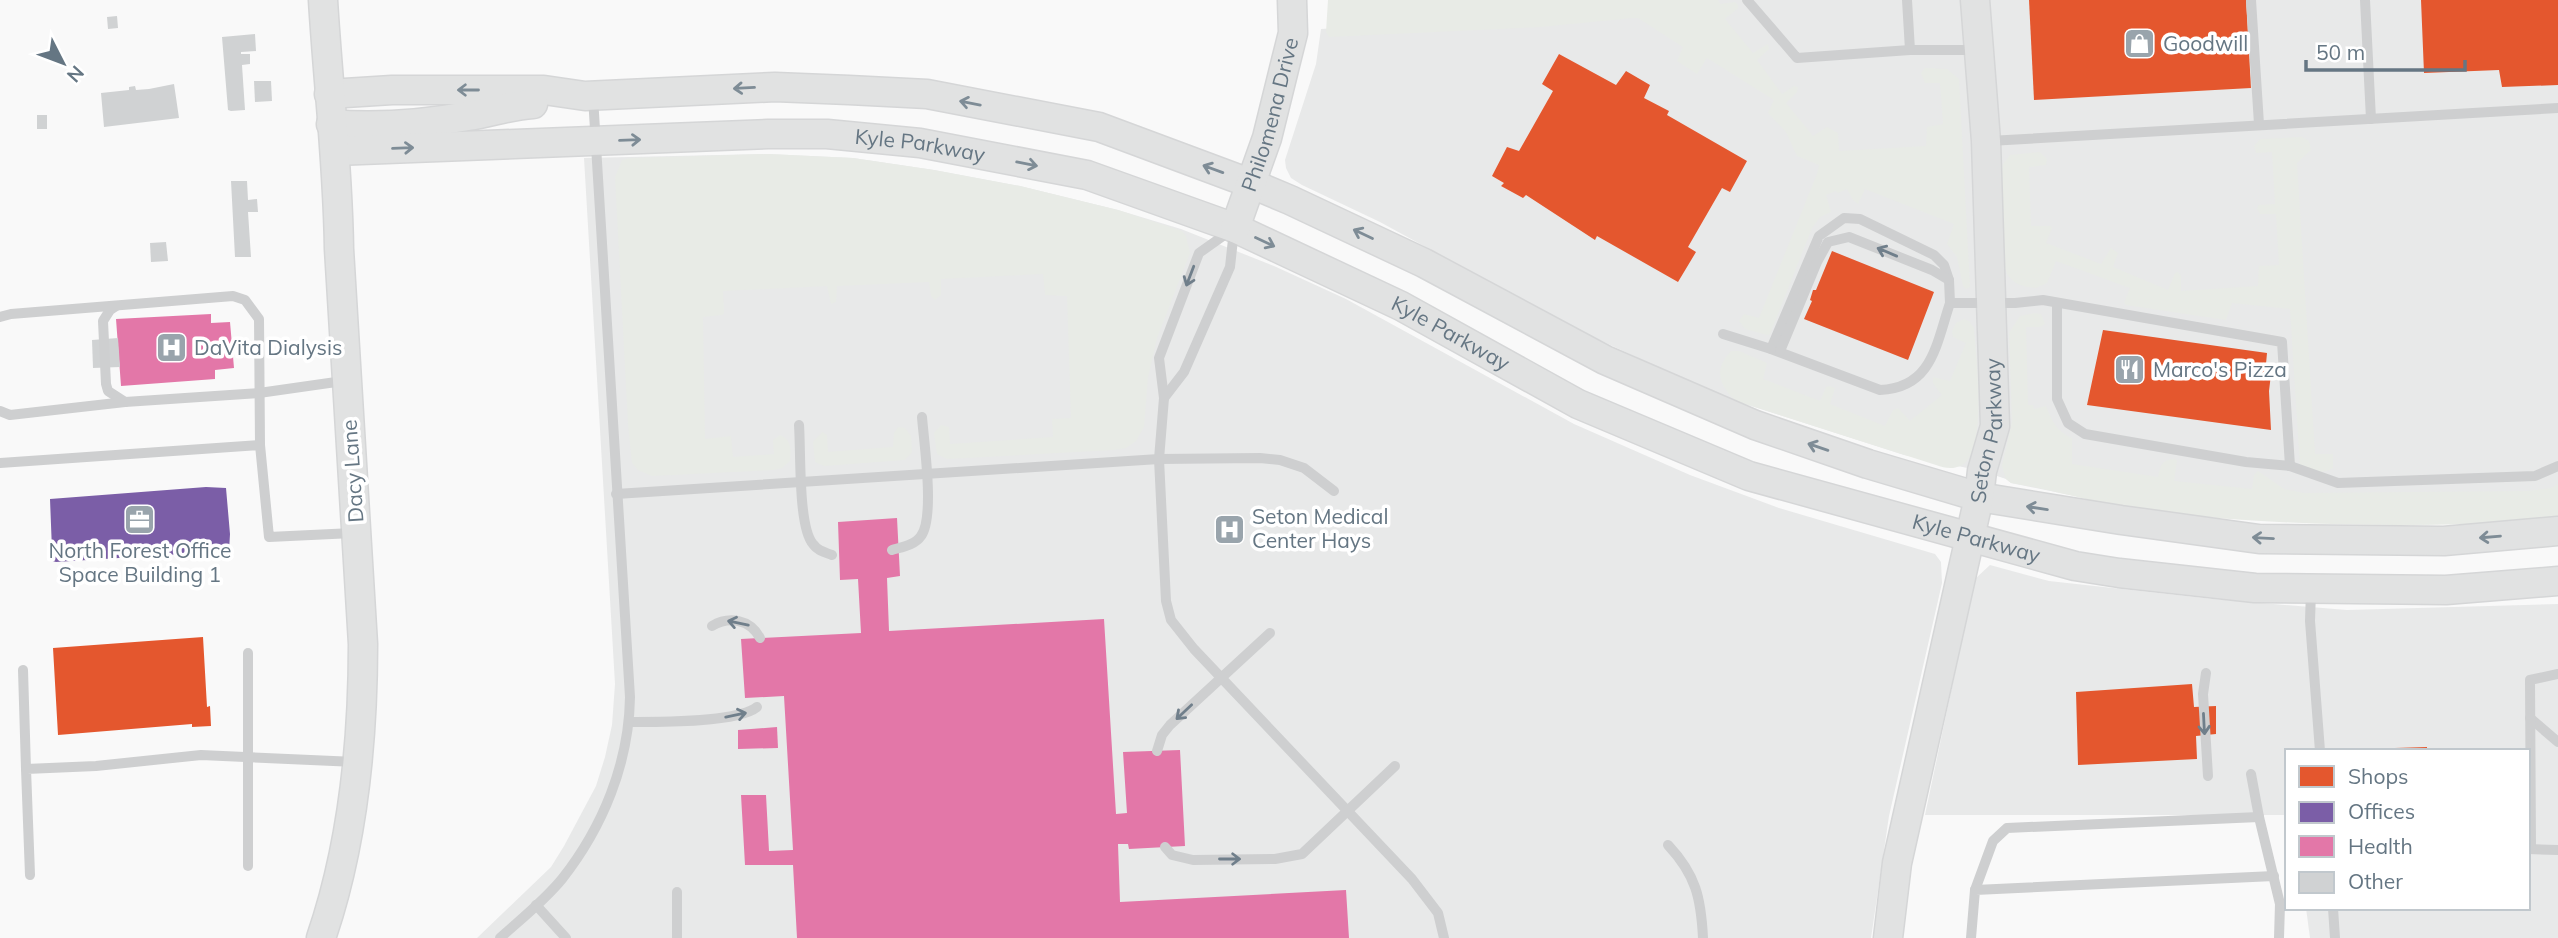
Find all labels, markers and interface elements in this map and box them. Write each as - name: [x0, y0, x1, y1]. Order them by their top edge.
- shop icon: Goodwill: [2123, 27, 2157, 61]
- north arrow: [28, 28, 98, 98]
- scale bar: [2306, 28, 2465, 72]
- place label: Goodwill: [2163, 30, 2248, 56]
- street label: Philomena Drive: [1235, 35, 1303, 195]
- text: 50 m: [2316, 39, 2365, 65]
- text: N: [62, 61, 89, 88]
- one-way arrow: [733, 82, 756, 95]
- one-way arrow: [457, 83, 480, 97]
- one-way arrow: [959, 95, 982, 109]
- street label: Kyle Parkway: [854, 123, 987, 167]
- one-way arrow: [618, 133, 641, 146]
- one-way arrow: [391, 142, 414, 155]
- one-way arrow: [1015, 157, 1038, 171]
- one-way arrow: [1202, 162, 1224, 174]
- one-way arrow: [1353, 227, 1374, 241]
- one-way arrow: [1254, 236, 1275, 249]
- one-way arrow: [1877, 244, 1899, 257]
- one-way arrow: [1183, 264, 1195, 286]
- street label: Kyle Parkway: [1388, 289, 1515, 376]
- hospital icon: DaVita Dialysis: [154, 331, 188, 365]
- place label: DaVita Dialysis: [194, 334, 342, 360]
- restaurant icon: Marco's Pizza: [2113, 353, 2147, 387]
- place label: Marco's Pizza: [2153, 356, 2287, 382]
- street label: Seton Parkway: [1964, 358, 2007, 505]
- street label: Dacy Lane: [335, 419, 369, 523]
- one-way arrow: [1808, 440, 1830, 452]
- one-way arrow: [2026, 501, 2049, 514]
- office icon: North Forest Office Space Building 1: [123, 502, 157, 536]
- place label: Seton Medical Center Hays: [1252, 503, 1388, 553]
- street label: Kyle Parkway: [1910, 508, 2043, 568]
- hospital icon: Seton Medical Center Hays: [1212, 512, 1246, 546]
- one-way arrow: [2252, 531, 2274, 544]
- one-way arrow: [2479, 531, 2502, 544]
- place label: North Forest Office Space Building 1: [48, 537, 232, 587]
- one-way arrow: [727, 615, 750, 629]
- one-way arrow: [1175, 704, 1193, 720]
- one-way arrow: [724, 707, 747, 721]
- one-way arrow: [2198, 713, 2211, 736]
- legend: [2285, 749, 2530, 910]
- text: Shops: [2348, 763, 2408, 789]
- text: Offices: [2348, 798, 2415, 824]
- text: Health: [2348, 833, 2413, 859]
- one-way arrow: [1218, 852, 1241, 866]
- text: Other: [2348, 868, 2403, 894]

